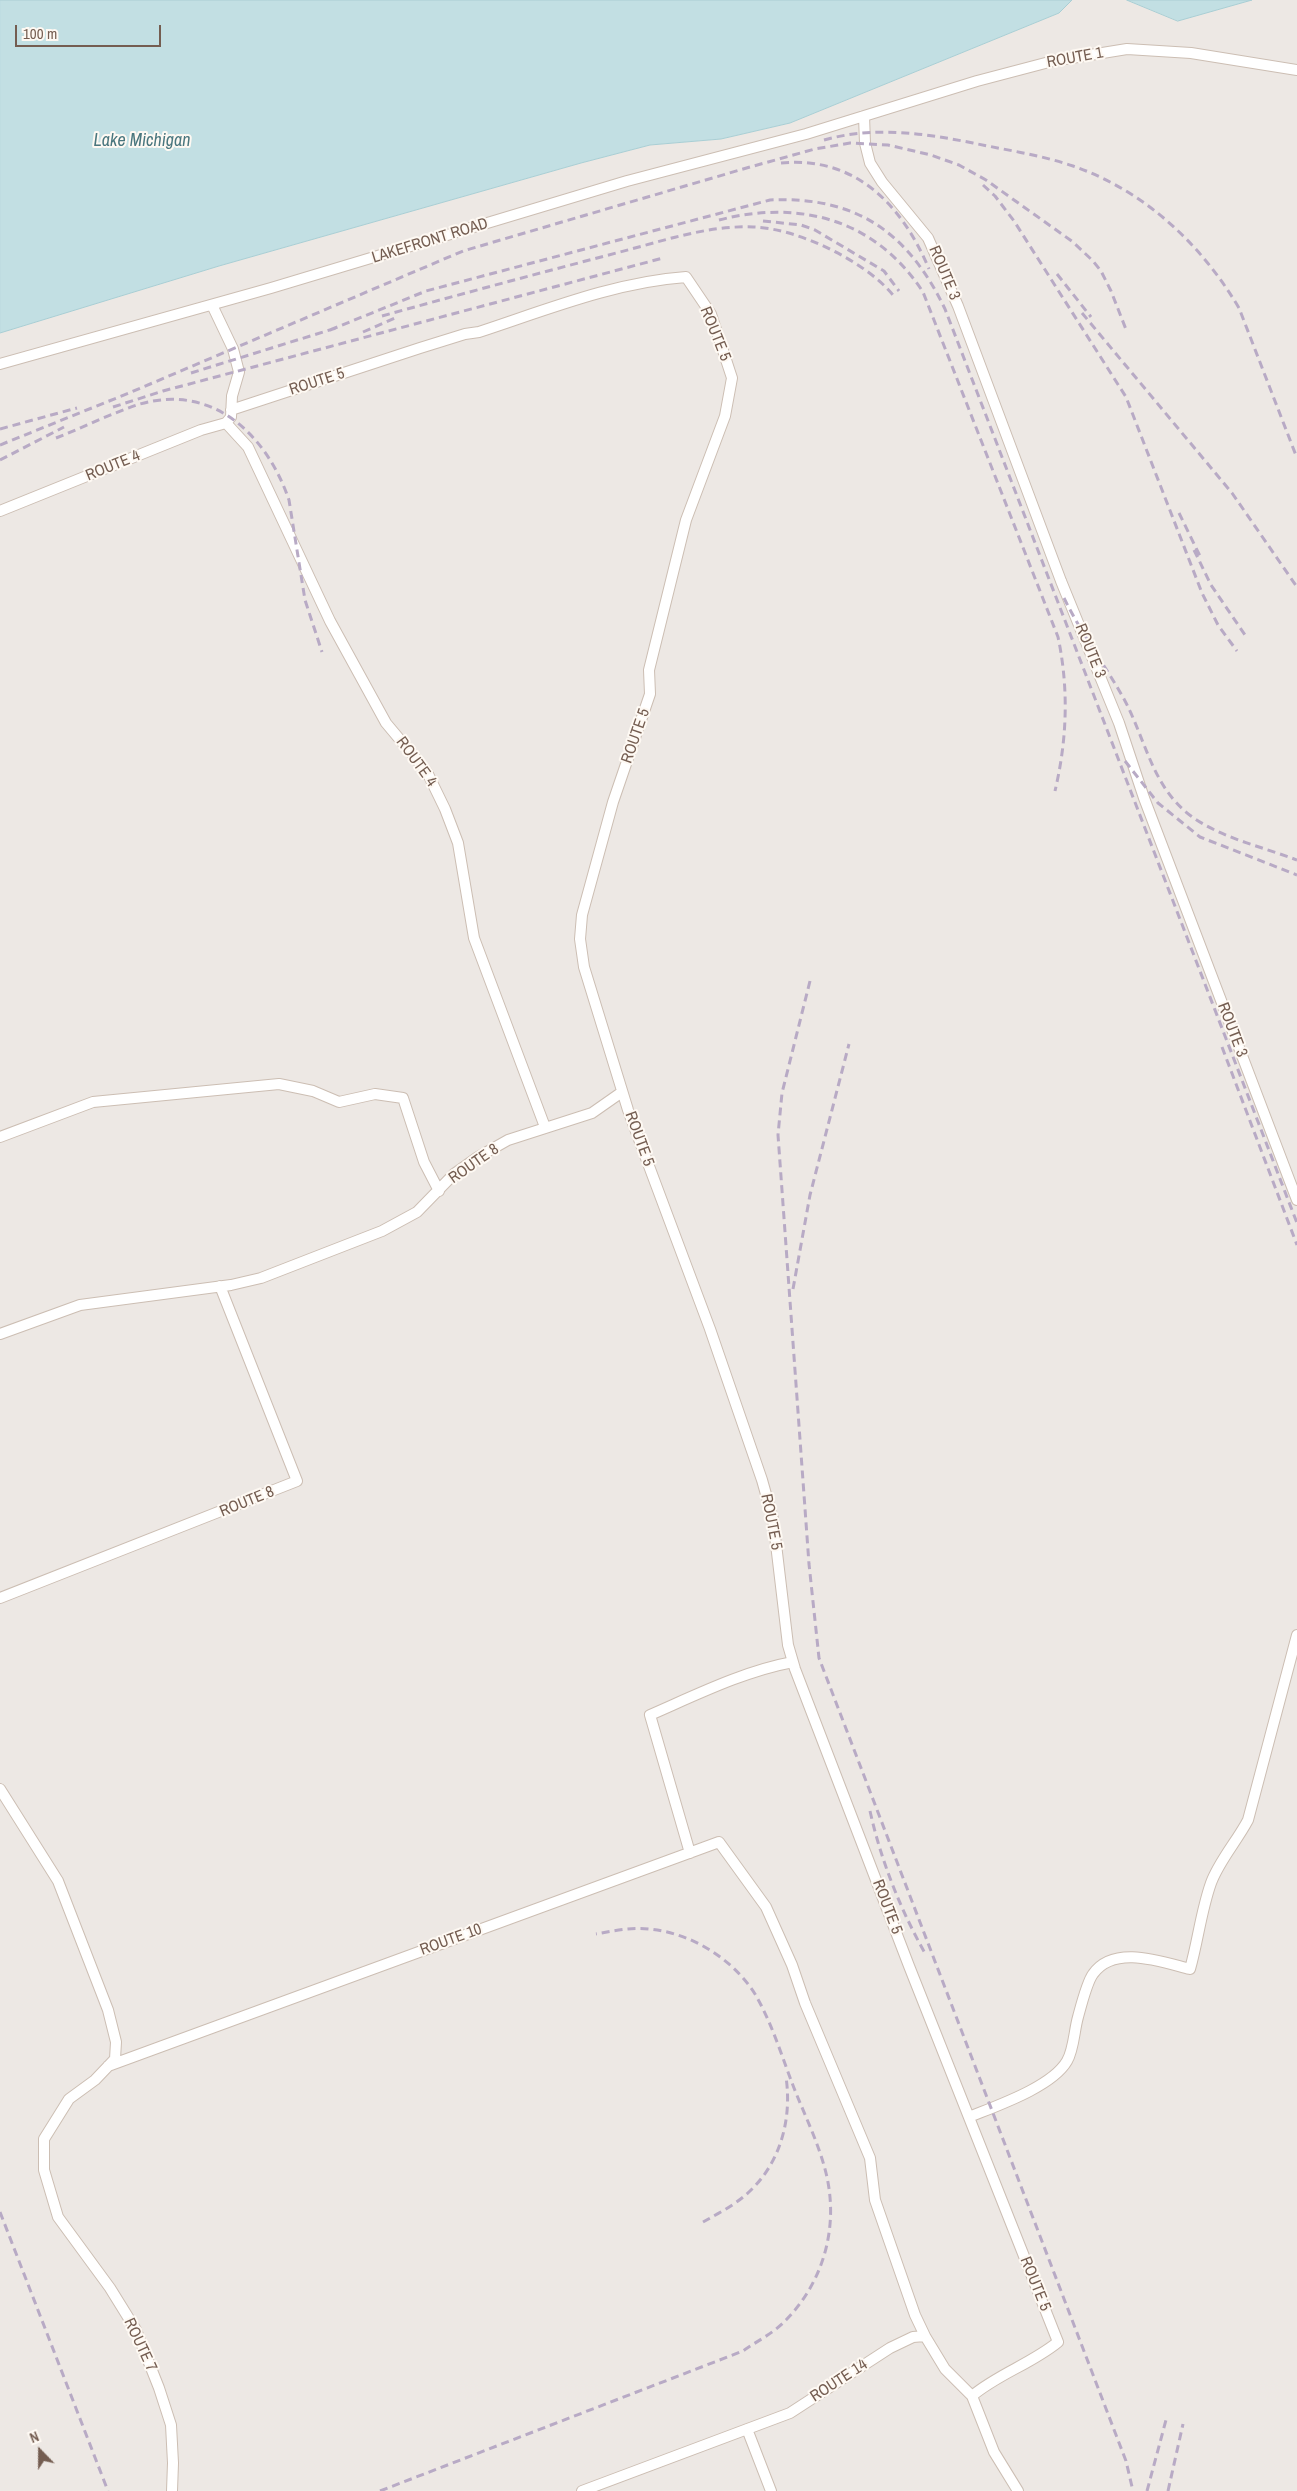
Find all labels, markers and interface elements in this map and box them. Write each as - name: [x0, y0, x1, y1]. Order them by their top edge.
- scale bar: [18, 15, 164, 47]
- text: 100 m: [23, 23, 57, 44]
- street label: ROUTE 1: [1045, 44, 1105, 72]
- water label: Lake Michigan: [94, 130, 190, 152]
- street label: LAKEFRONT ROAD: [370, 214, 490, 268]
- street label: ROUTE 3: [924, 243, 964, 303]
- street label: ROUTE 5: [695, 304, 735, 364]
- street label: ROUTE 5: [287, 364, 347, 400]
- street label: ROUTE 4: [83, 446, 143, 486]
- street label: ROUTE 3: [1070, 621, 1110, 681]
- street label: ROUTE 5: [618, 706, 654, 766]
- street label: ROUTE 4: [392, 733, 440, 791]
- street label: ROUTE 3: [1213, 1000, 1251, 1060]
- street label: ROUTE 5: [620, 1109, 658, 1169]
- street label: ROUTE 8: [445, 1140, 503, 1188]
- street label: ROUTE 8: [217, 1482, 277, 1522]
- street label: ROUTE 5: [756, 1492, 786, 1552]
- street label: ROUTE 5: [868, 1877, 906, 1937]
- street label: ROUTE 10: [418, 1920, 484, 1960]
- street label: ROUTE 5: [1015, 2254, 1055, 2314]
- street label: ROUTE 7: [119, 2315, 161, 2375]
- street label: ROUTE 14: [807, 2355, 871, 2407]
- north arrow: [15, 2426, 65, 2476]
- text: N: [27, 2427, 42, 2447]

